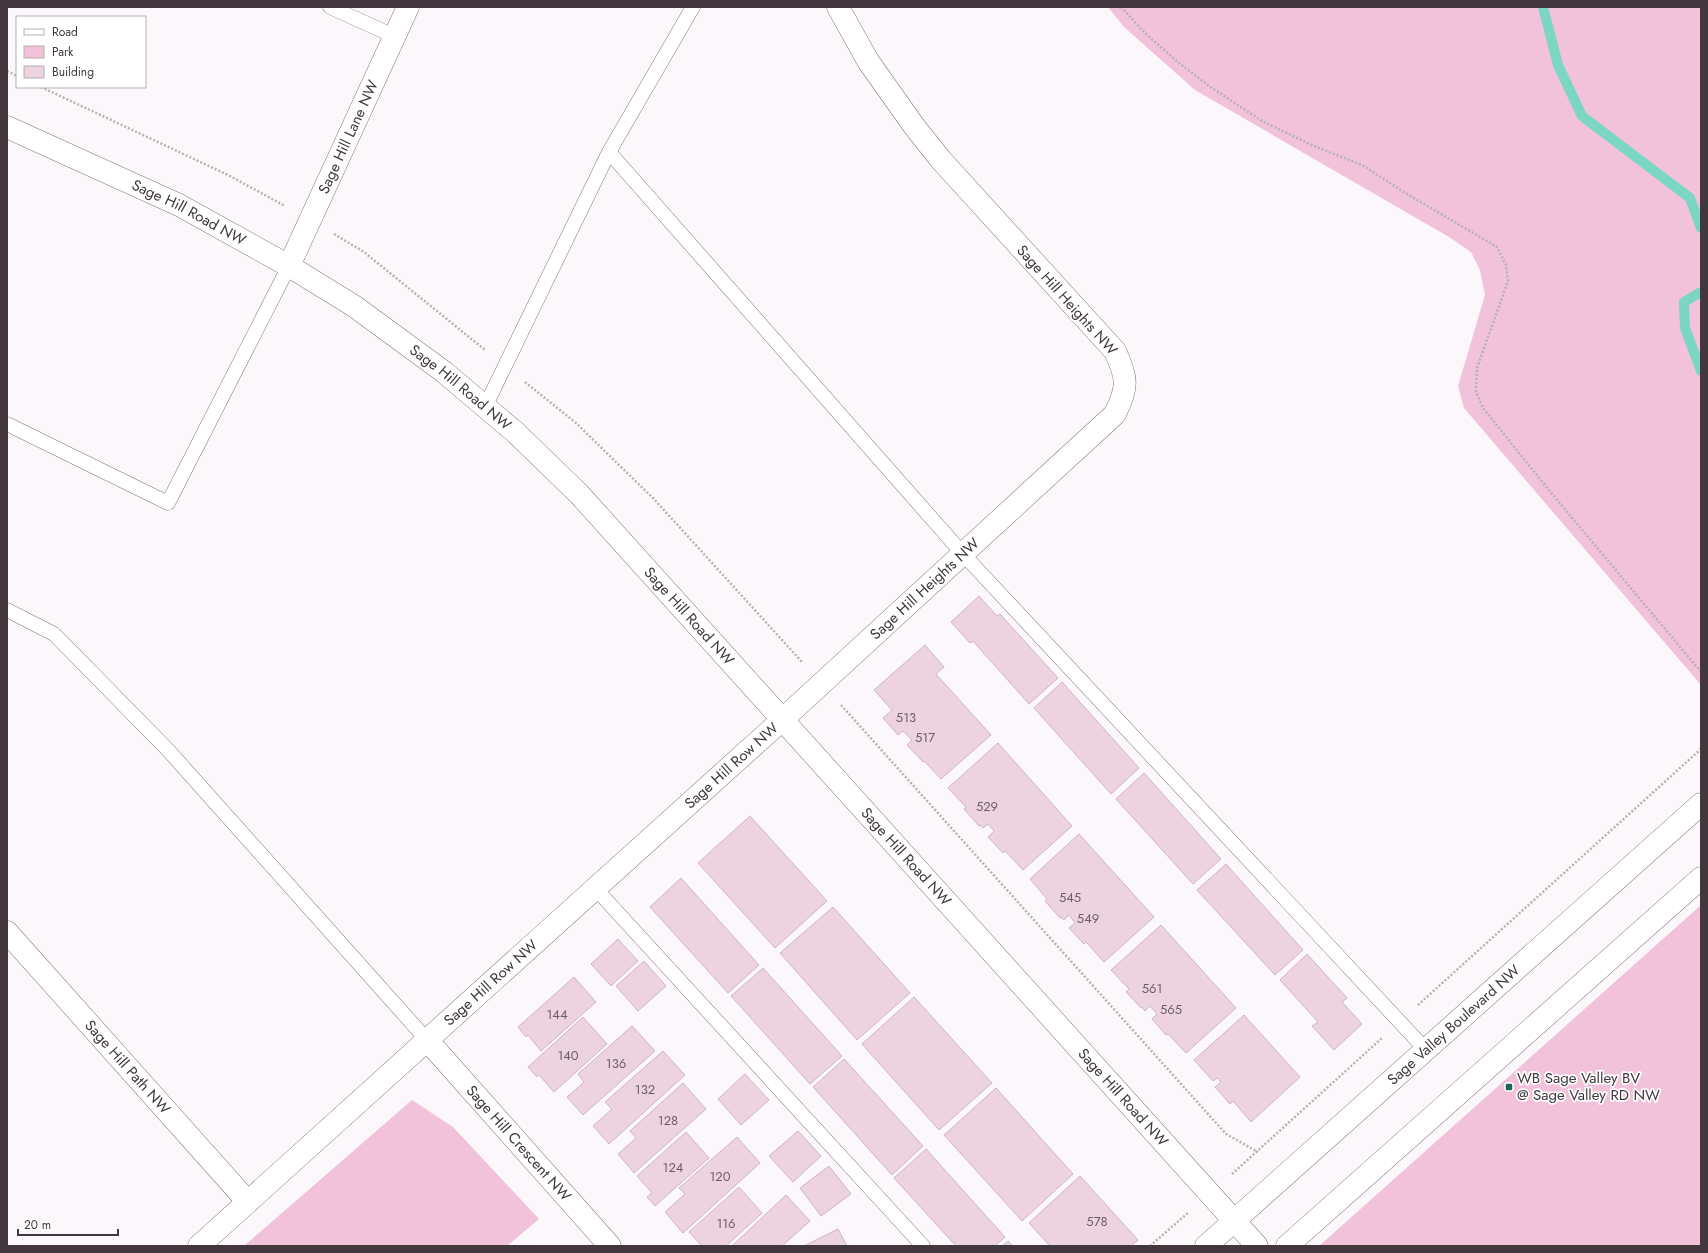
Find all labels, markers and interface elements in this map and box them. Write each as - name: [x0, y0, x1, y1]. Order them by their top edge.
- legend: [16, 16, 146, 88]
- text: Road: [52, 23, 78, 41]
- text: Park: [52, 43, 74, 61]
- text: Building: [52, 63, 94, 81]
- street label: Sage Hill Lane NW: [313, 76, 384, 197]
- street label: Sage Hill Road NW: [128, 174, 250, 251]
- street label: Sage Hill Heights NW: [1011, 240, 1123, 360]
- street label: Sage Hill Road NW: [405, 339, 516, 436]
- street label: Sage Hill Heights NW: [865, 533, 984, 645]
- street label: Sage Hill Road NW: [639, 562, 739, 670]
- house number: 513: [896, 708, 916, 727]
- street label: Sage Hill Row NW: [679, 717, 783, 814]
- house number: 517: [915, 728, 935, 747]
- house number: 529: [976, 797, 998, 816]
- street label: Sage Hill Road NW: [856, 803, 956, 911]
- house number: 545: [1059, 888, 1081, 907]
- house number: 549: [1077, 909, 1099, 928]
- street label: Sage Hill Row NW: [439, 934, 543, 1031]
- street label: Sage Valley Boulevard NW: [1382, 959, 1525, 1090]
- house number: 561: [1142, 979, 1162, 998]
- house number: 565: [1160, 1000, 1182, 1019]
- house number: 144: [546, 1005, 568, 1024]
- street label: Sage Hill Path NW: [79, 1015, 176, 1119]
- street label: Sage Hill Road NW: [1073, 1043, 1173, 1152]
- house number: 140: [557, 1046, 579, 1065]
- house number: 136: [606, 1054, 626, 1073]
- place label: WB Sage Valley BV @ Sage Valley RD NW: [1517, 1067, 1660, 1106]
- street label: Sage Hill Crescent NW: [461, 1080, 576, 1206]
- house number: 132: [635, 1080, 655, 1099]
- marker: WB Sage Valley BV @ Sage Valley RD NW: [1504, 1082, 1514, 1092]
- house number: 128: [658, 1111, 678, 1130]
- house number: 124: [663, 1158, 684, 1177]
- house number: 120: [709, 1167, 731, 1186]
- scale bar: [18, 1211, 118, 1237]
- house number: 578: [1086, 1212, 1108, 1231]
- house number: 116: [716, 1214, 736, 1233]
- text: 20 m: [24, 1216, 51, 1234]

